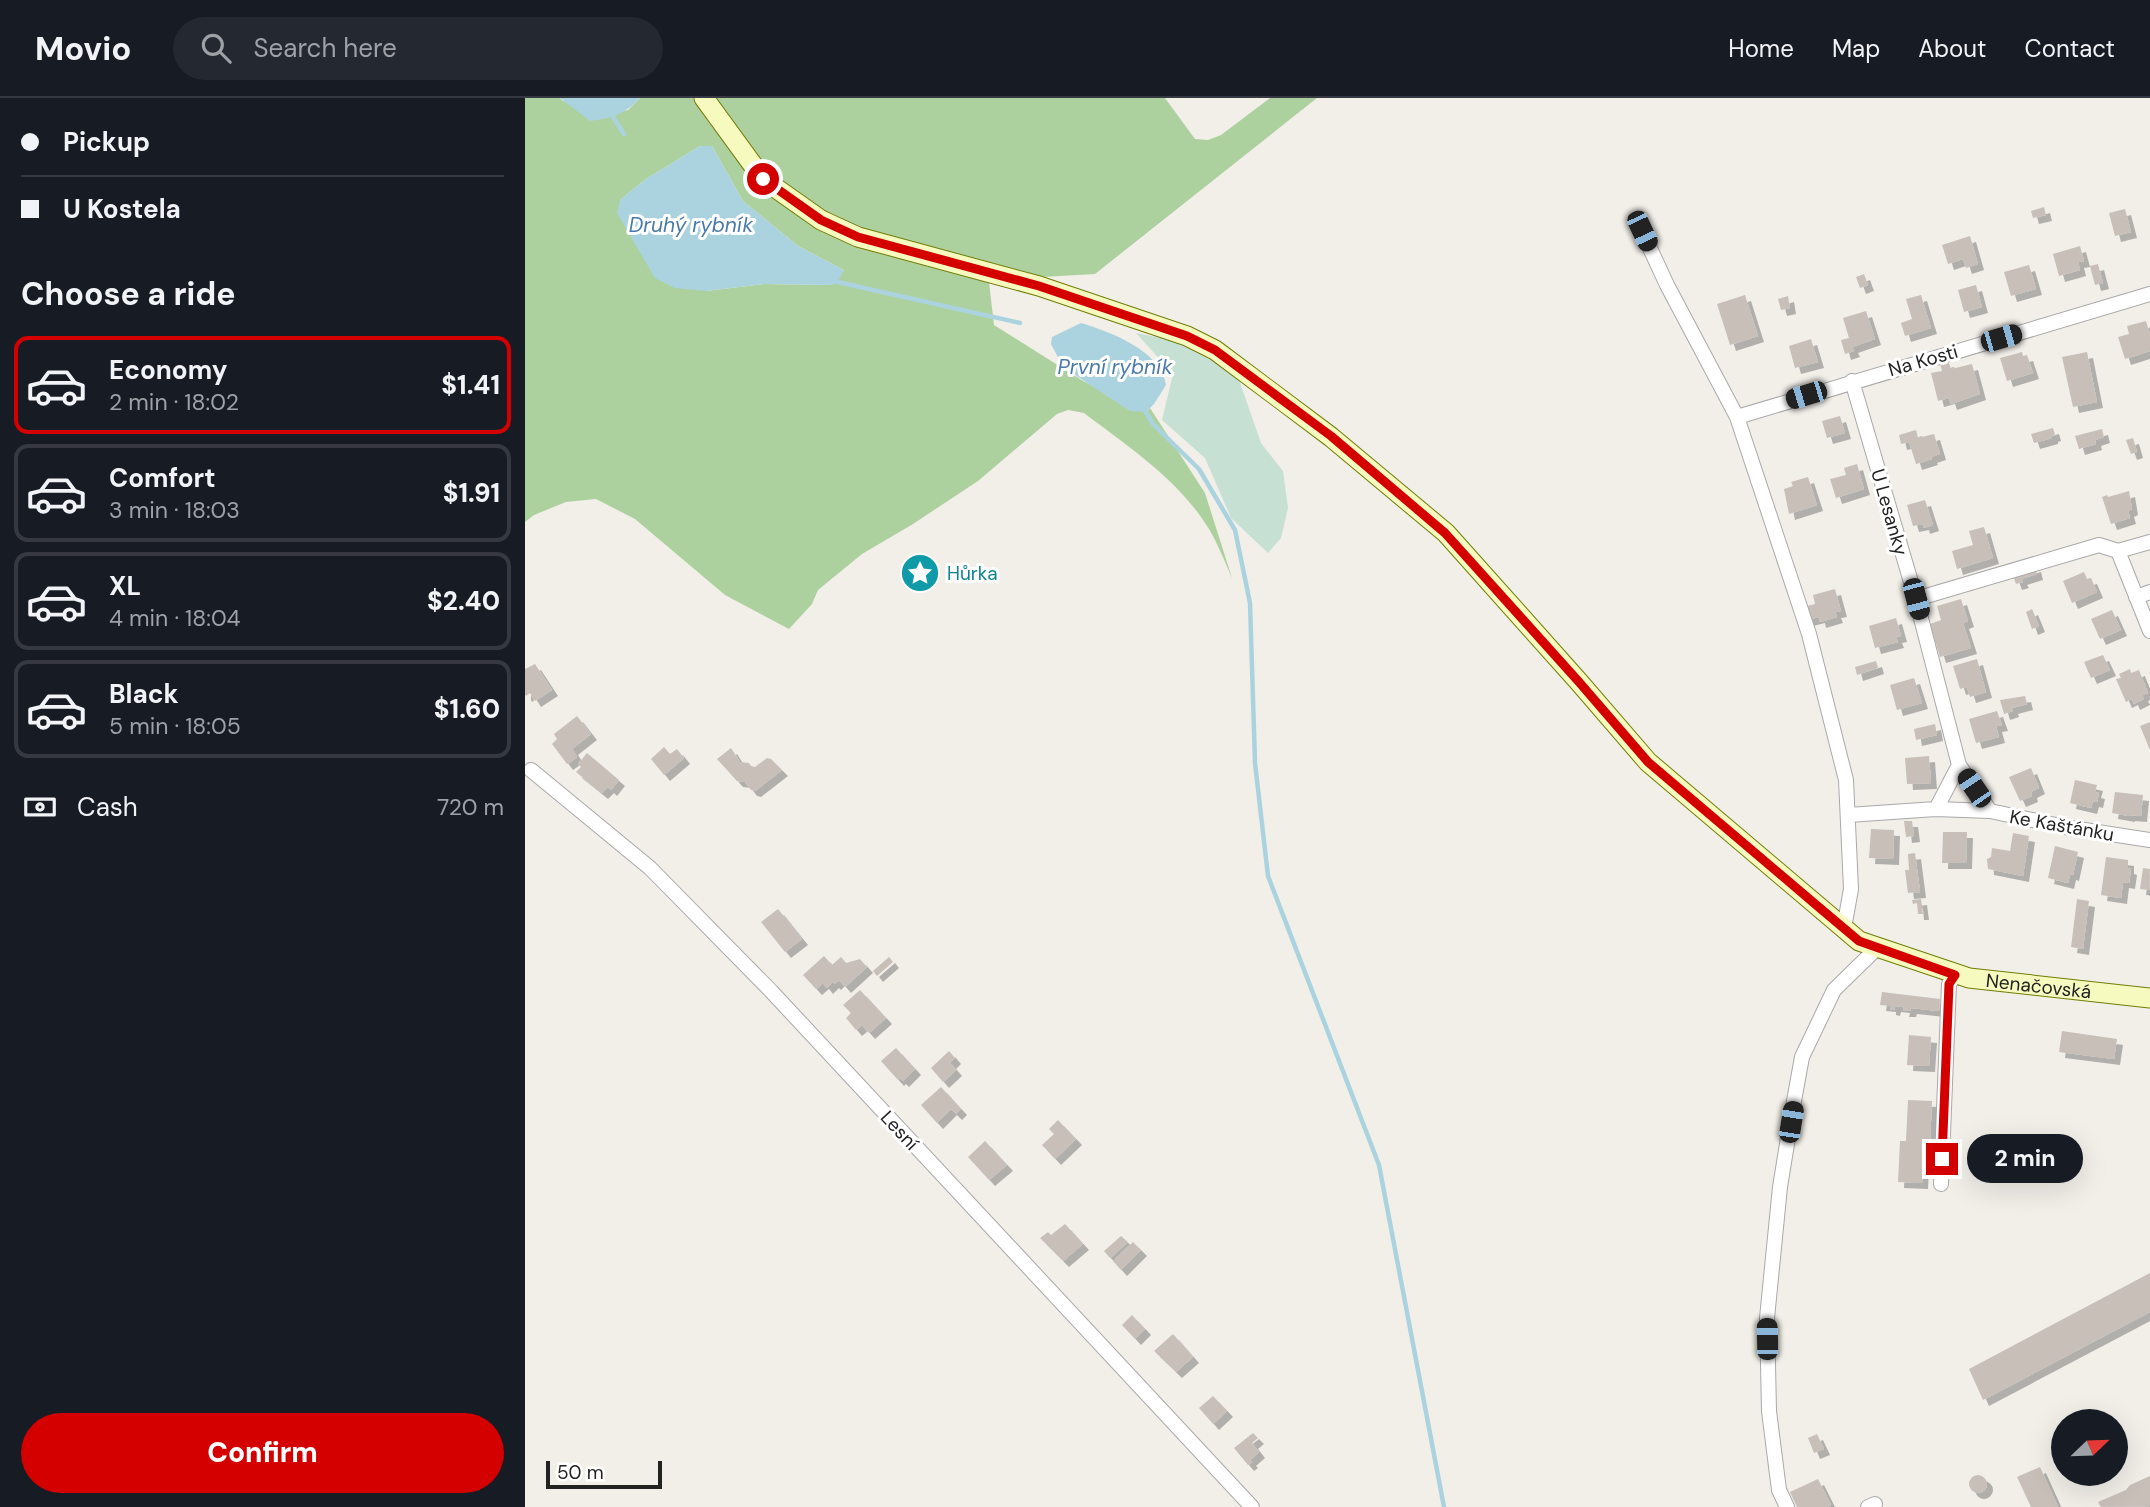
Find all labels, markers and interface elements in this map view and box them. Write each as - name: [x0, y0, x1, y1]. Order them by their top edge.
- search box: [173, 17, 663, 80]
- text: Movio: [35, 27, 131, 70]
- icon: search: [197, 29, 235, 67]
- text: Search here: [253, 31, 397, 65]
- text: Home: [1728, 33, 1794, 64]
- text: Map: [1832, 33, 1880, 64]
- text: About: [1918, 33, 1987, 64]
- text: Contact: [2025, 33, 2115, 64]
- text: Pickup: [63, 125, 150, 159]
- route start: [747, 163, 779, 195]
- text: U Kostela: [63, 192, 181, 226]
- car: [1624, 208, 1661, 254]
- water label: Druhý rybník: [629, 211, 754, 239]
- text: Choose a ride: [21, 273, 236, 315]
- car: [1978, 322, 2025, 354]
- street label: Na Kosti: [1885, 339, 1961, 382]
- text: Economy: [109, 353, 227, 387]
- water label: První rybník: [1057, 353, 1173, 381]
- icon: car: [25, 354, 88, 417]
- text: $1.41: [441, 368, 500, 402]
- car: [1783, 379, 1830, 411]
- text: 2 min · 18:02: [109, 387, 239, 417]
- text: Comfort: [109, 461, 215, 495]
- icon: car: [25, 462, 88, 525]
- street label: U Lesanky: [1865, 466, 1914, 559]
- text: $1.91: [443, 476, 500, 510]
- text: 3 min · 18:03: [109, 495, 240, 525]
- place icon: Hůrka: [899, 552, 941, 594]
- place label: Hůrka: [947, 561, 998, 586]
- text: XL: [109, 569, 141, 603]
- icon: car: [25, 570, 88, 633]
- car: [1901, 576, 1932, 622]
- text: $2.40: [427, 584, 500, 618]
- text: 4 min · 18:04: [109, 603, 241, 633]
- text: Black: [109, 677, 179, 711]
- icon: car: [25, 678, 88, 741]
- text: $1.60: [434, 692, 500, 726]
- text: 5 min · 18:05: [109, 711, 241, 741]
- car: [1954, 765, 1995, 811]
- icon: cash: [21, 788, 59, 826]
- text: Cash: [77, 790, 138, 824]
- text: 720 m: [437, 792, 504, 822]
- street label: Ke Kaštánku: [2008, 804, 2116, 847]
- street label: Nenačovská: [1985, 968, 2093, 1004]
- car: [1778, 1100, 1805, 1144]
- street label: Lesní: [875, 1105, 925, 1156]
- callout: 2 min: [1967, 1134, 2082, 1184]
- route end: [1926, 1143, 1958, 1175]
- text: 2 min: [1994, 1143, 2056, 1173]
- car: [1757, 1318, 1778, 1360]
- north arrow: [2051, 1409, 2128, 1486]
- map controls: [2051, 1409, 2128, 1486]
- button: Confirm: [21, 1413, 504, 1493]
- scale bar: [546, 1458, 661, 1490]
- text: 50 m: [557, 1460, 604, 1485]

